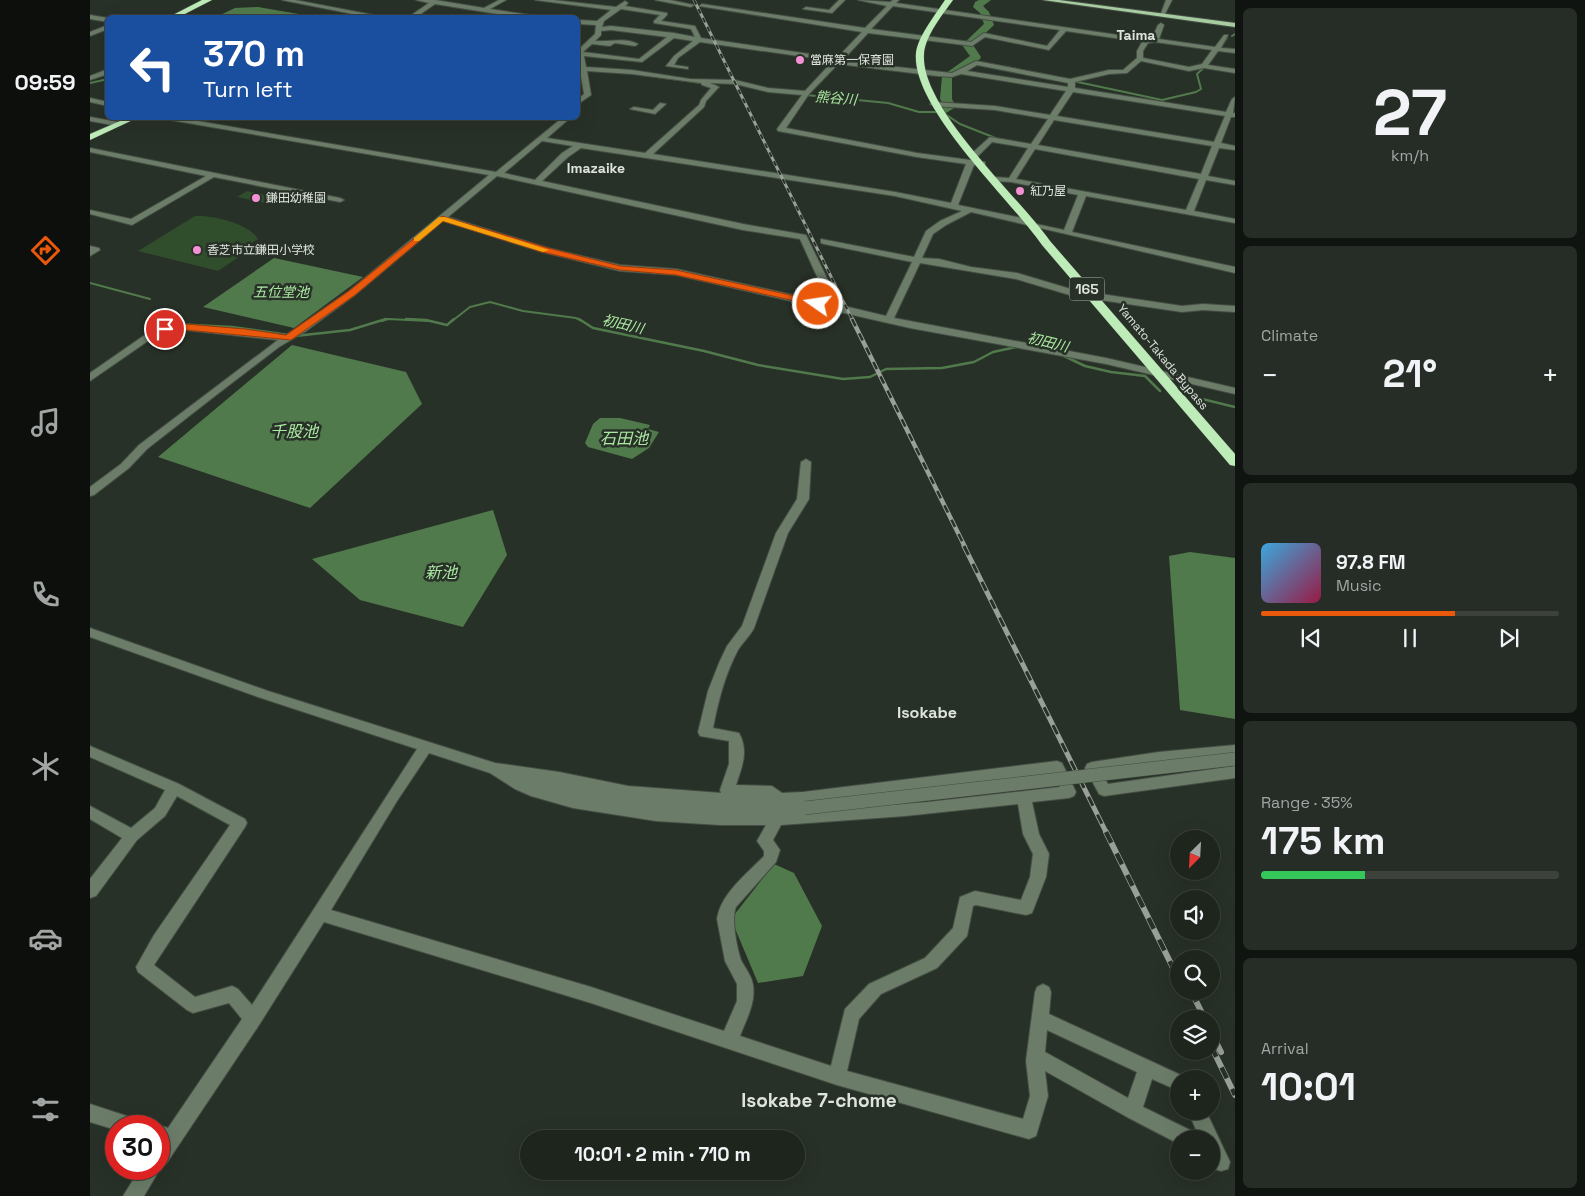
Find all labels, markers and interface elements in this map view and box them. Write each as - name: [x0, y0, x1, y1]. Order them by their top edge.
- district label: Taima: [1117, 26, 1155, 44]
- text: 370 m: [203, 32, 305, 76]
- icon: left: [120, 35, 185, 100]
- place label: 當麻第一保育園: [810, 52, 894, 68]
- marker: 當麻第一保育園: [794, 54, 806, 66]
- text: 09:59: [14, 68, 76, 96]
- text: 27: [1373, 71, 1447, 154]
- text: Turn left: [203, 75, 293, 103]
- water label: 熊谷川: [814, 87, 860, 109]
- text: km/h: [1391, 145, 1429, 166]
- district label: Imazaike: [567, 159, 625, 177]
- place label: 紅乃屋: [1030, 183, 1066, 199]
- marker: 紅乃屋: [1014, 185, 1026, 197]
- place label: 鎌田幼稚園: [266, 190, 326, 206]
- marker: 鎌田幼稚園: [250, 192, 262, 204]
- icon: directions: [28, 233, 63, 268]
- place label: 香芝市立鎌田小学校: [207, 242, 315, 258]
- marker: 香芝市立鎌田小学校: [191, 244, 203, 256]
- position arrow: [791, 277, 843, 329]
- road number: 165: [1070, 278, 1104, 300]
- water label: 五位堂池: [253, 283, 311, 301]
- street label: Yamato-Takada Bypass: [1114, 301, 1212, 413]
- pin: [144, 308, 186, 350]
- water label: 初田川: [601, 311, 647, 338]
- icon: arrive: [151, 315, 179, 343]
- text: Climate: [1261, 325, 1318, 346]
- water label: 初田川: [1025, 328, 1072, 356]
- text: 21°: [1383, 350, 1437, 398]
- text: −: [1261, 357, 1278, 393]
- text: +: [1542, 357, 1559, 393]
- icon: music: [28, 405, 63, 440]
- water label: 千股池: [270, 421, 320, 442]
- water label: 石田池: [600, 428, 650, 449]
- text: 97.8 FM: [1336, 550, 1405, 575]
- water label: 新池: [425, 562, 459, 583]
- text: Music: [1336, 575, 1382, 596]
- icon: phone: [28, 577, 63, 612]
- icon: previous: [1297, 624, 1325, 652]
- icon: pause: [1396, 624, 1424, 652]
- icon: next: [1495, 624, 1523, 652]
- district label: Isokabe: [897, 702, 957, 723]
- icon: climate: [28, 749, 63, 784]
- text: Range · 35%: [1261, 792, 1353, 813]
- text: 175 km: [1261, 817, 1386, 865]
- north arrow: [1170, 830, 1220, 880]
- map controls: [1170, 830, 1220, 1180]
- button: sound: [1170, 890, 1220, 940]
- icon: car: [28, 921, 63, 956]
- button: search: [1170, 950, 1220, 1000]
- button: layers: [1170, 1010, 1220, 1060]
- text: Arrival: [1261, 1038, 1309, 1059]
- text: 10:01: [1261, 1063, 1356, 1111]
- button: +: [1170, 1070, 1220, 1120]
- district label: Isokabe 7-chome: [741, 1088, 897, 1113]
- icon: filters: [28, 1092, 63, 1127]
- speed limit sign: 30: [105, 1115, 170, 1180]
- button: −: [1170, 1130, 1220, 1180]
- text: 10:01 · 2 min · 710 m: [574, 1142, 751, 1167]

